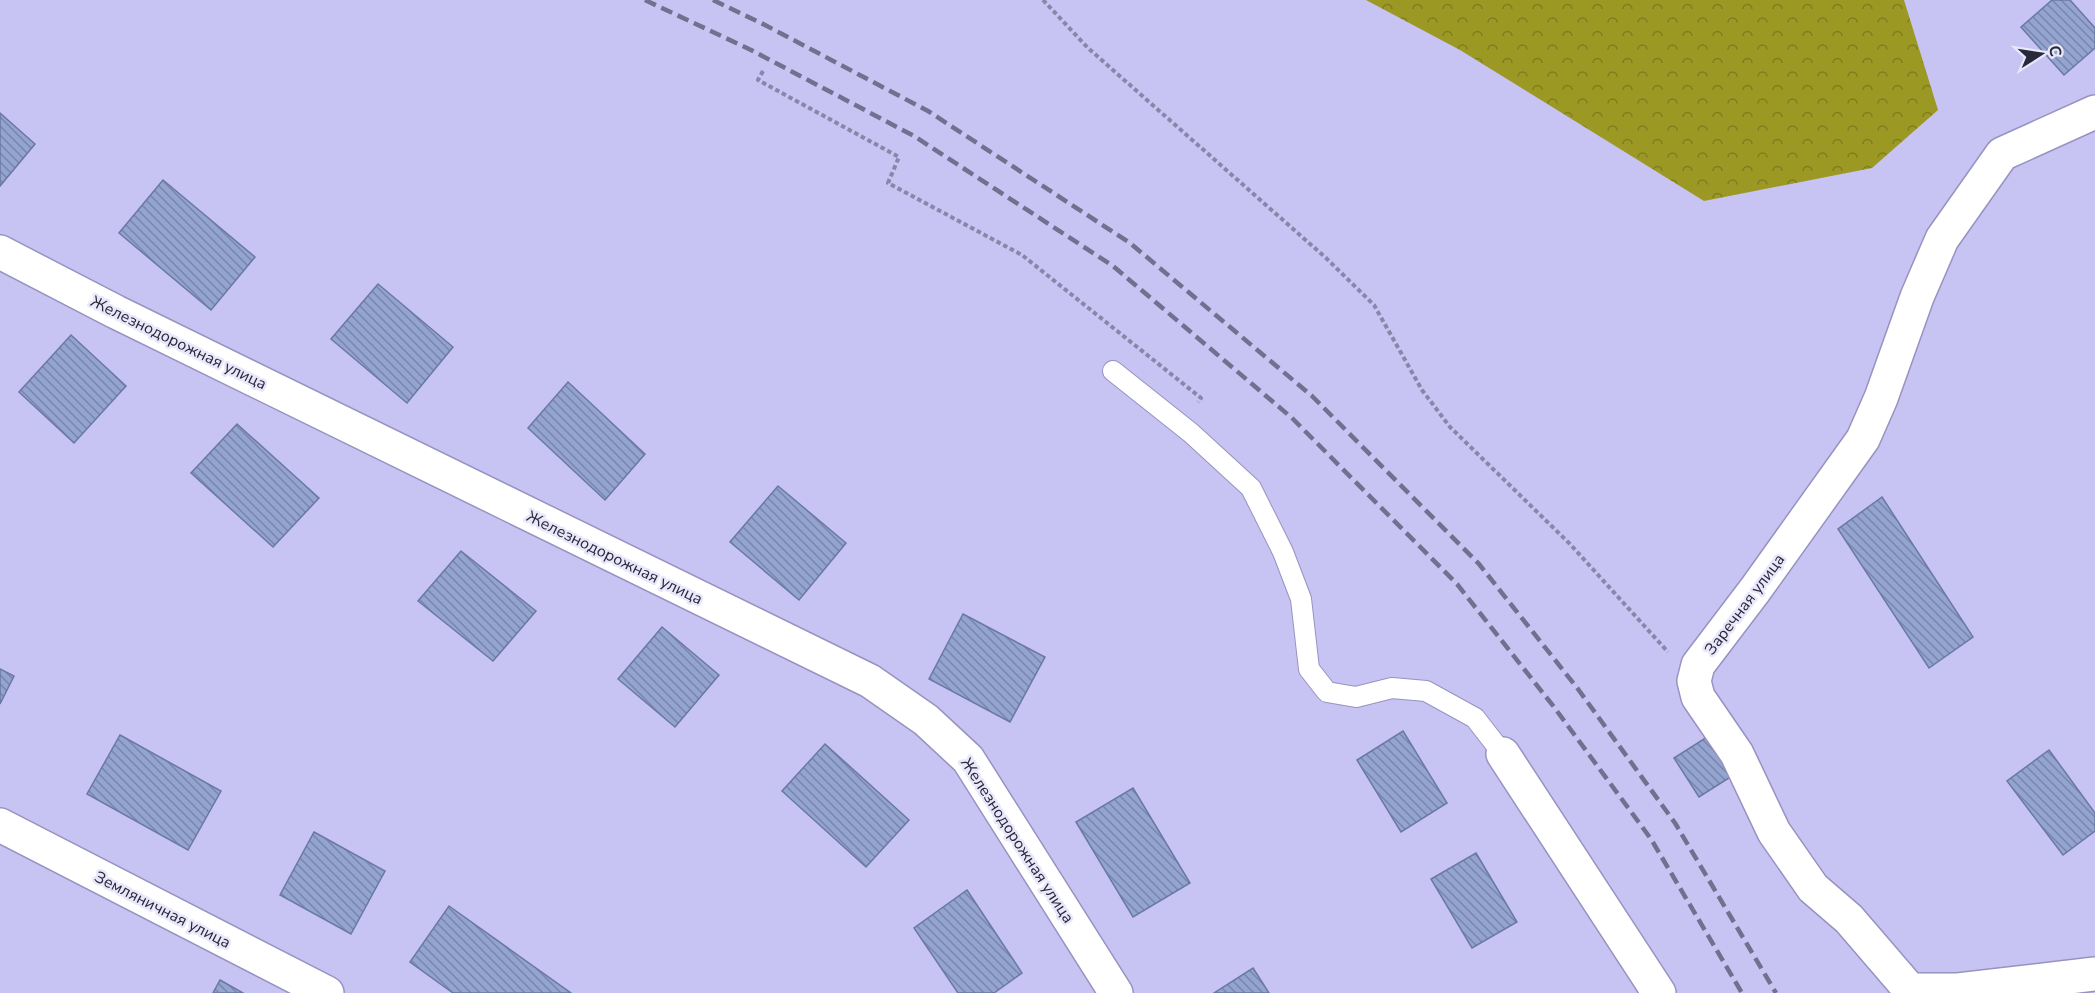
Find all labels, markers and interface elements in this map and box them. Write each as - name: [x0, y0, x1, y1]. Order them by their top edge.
- north arrow: [2011, 24, 2071, 84]
- text: С: [2043, 43, 2067, 59]
- street label: Железнодорожная улица: [87, 291, 270, 395]
- street label: Железнодорожная улица: [523, 506, 706, 610]
- street label: Заречная улица: [1700, 550, 1790, 660]
- street label: Железнодорожная улица: [955, 753, 1079, 928]
- street label: Земляничная улица: [91, 866, 234, 954]

